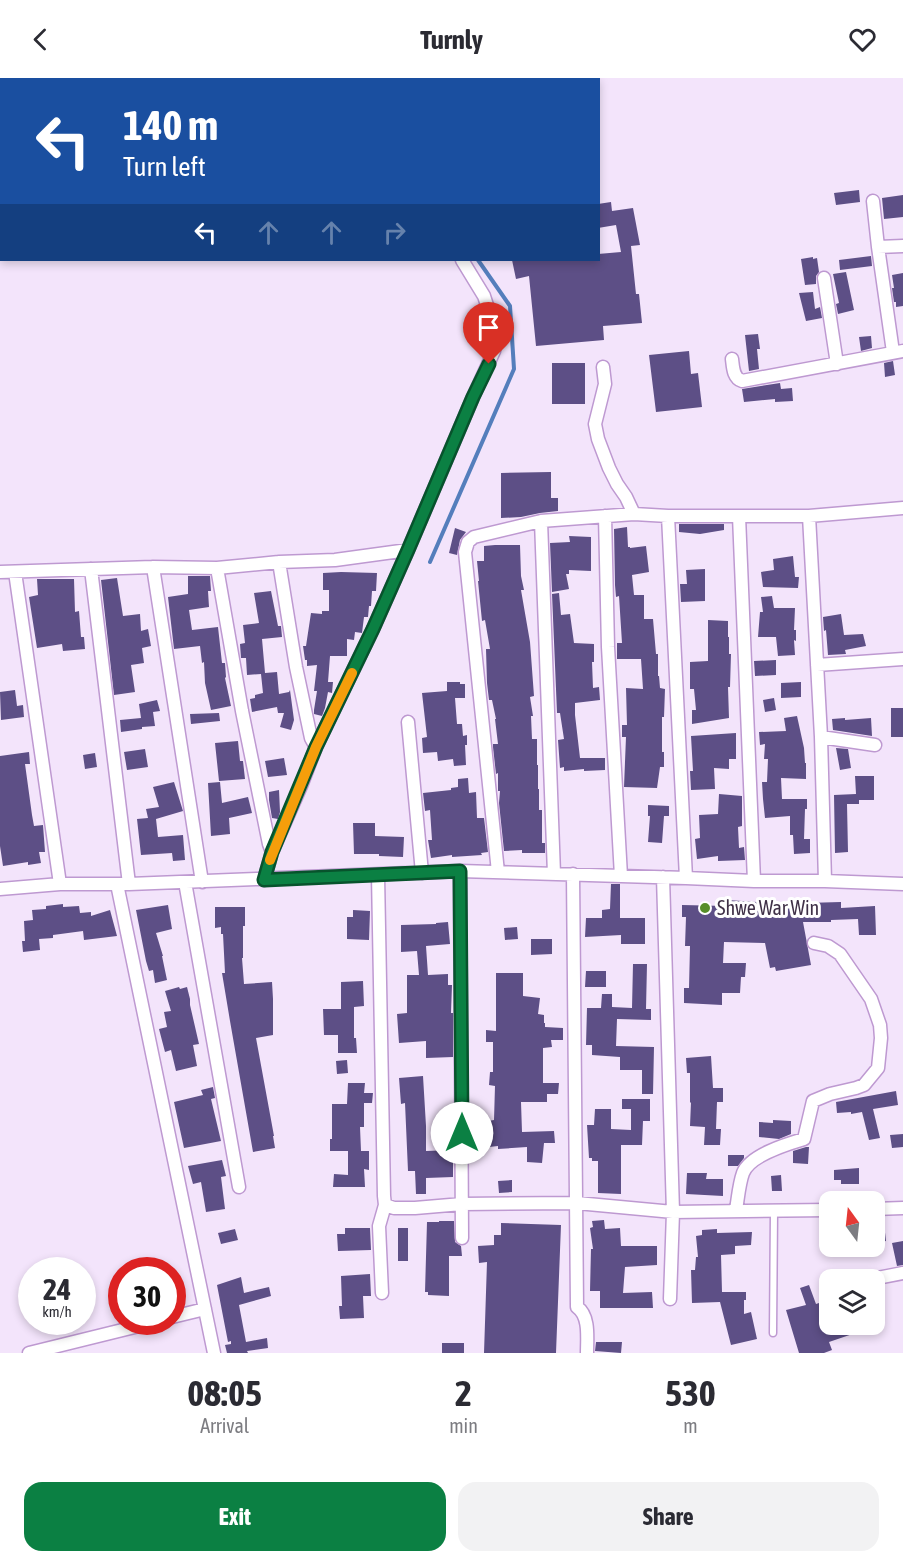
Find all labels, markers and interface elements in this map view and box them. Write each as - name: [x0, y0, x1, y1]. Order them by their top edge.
- icon: back: [24, 23, 57, 56]
- icon: heart: [846, 23, 879, 56]
- text: Turnly: [420, 24, 483, 55]
- text: 140 m: [123, 101, 218, 149]
- icon: left: [24, 102, 102, 180]
- text: Turn left: [123, 151, 206, 182]
- icon: left: [189, 216, 222, 249]
- icon: ahead: [252, 216, 285, 249]
- icon: ahead: [315, 216, 348, 249]
- icon: right: [378, 216, 411, 249]
- pin: [463, 302, 514, 364]
- icon: arrive: [472, 311, 505, 344]
- place label: Shwe War Win: [717, 896, 819, 919]
- marker: Shwe War Win: [698, 901, 712, 915]
- position arrow: [430, 1101, 494, 1165]
- north arrow: [819, 1191, 885, 1257]
- map controls: [819, 1191, 885, 1335]
- speed limit sign: 30: [108, 1257, 186, 1335]
- button: layers: [819, 1269, 885, 1335]
- text: 24: [43, 1272, 71, 1306]
- text: km/h: [42, 1303, 72, 1320]
- text: 08:05: [187, 1372, 262, 1414]
- text: 2: [455, 1372, 472, 1414]
- text: 530: [665, 1372, 716, 1414]
- text: Arrival: [200, 1414, 249, 1437]
- text: min: [449, 1414, 478, 1437]
- text: m: [683, 1414, 698, 1437]
- button: Exit: [24, 1482, 446, 1551]
- button: Share: [458, 1482, 879, 1551]

